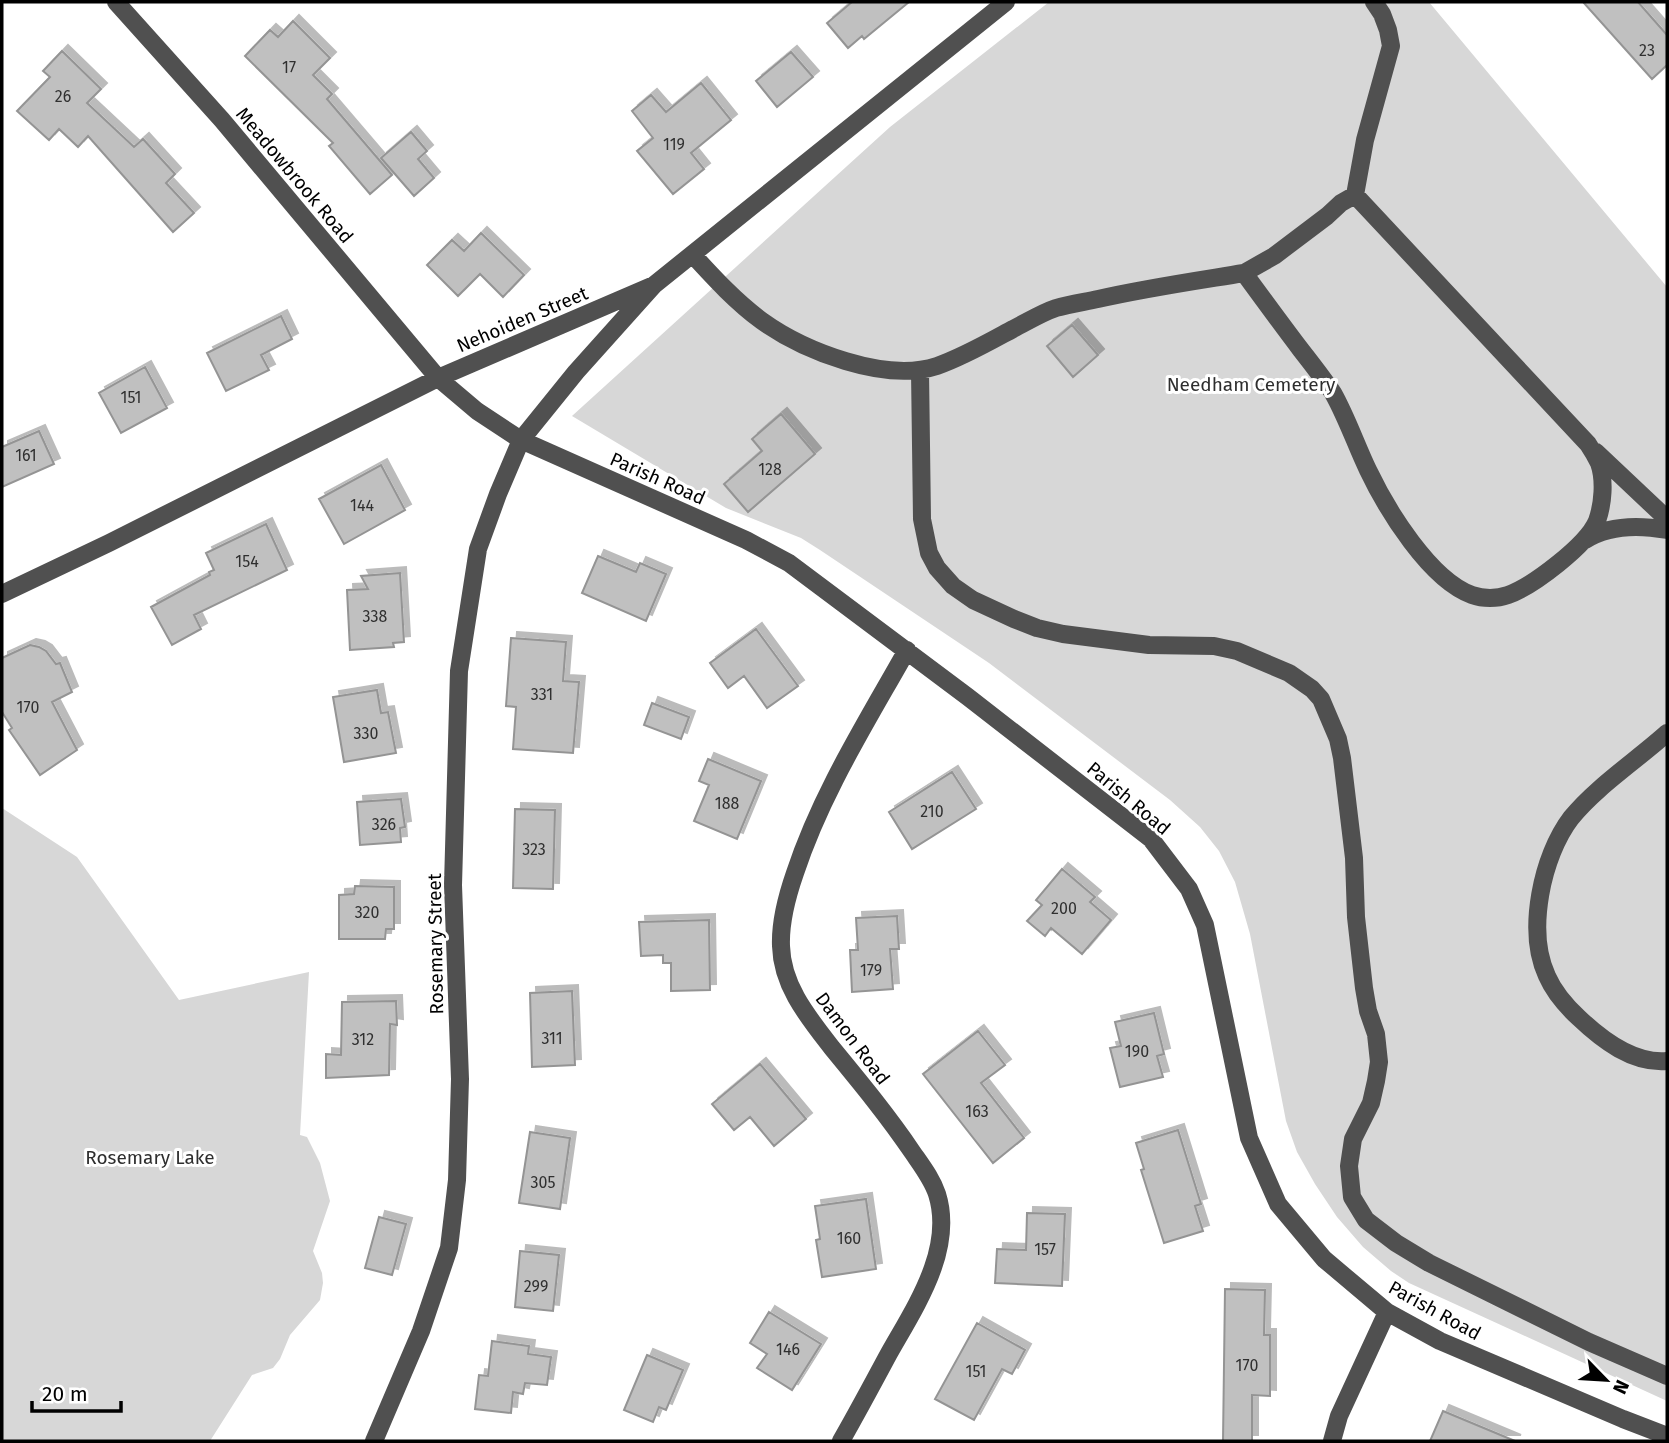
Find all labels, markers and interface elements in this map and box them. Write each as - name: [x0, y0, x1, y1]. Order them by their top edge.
- house number: 23: [1639, 41, 1655, 60]
- house number: 17: [282, 58, 296, 77]
- house number: 26: [55, 87, 71, 106]
- street label: Meadowbrook Road: [231, 103, 358, 248]
- house number: 119: [663, 135, 685, 154]
- street label: Nehoiden Street: [453, 281, 591, 357]
- park label: Needham Cemetery: [1167, 373, 1336, 396]
- house number: 151: [120, 388, 142, 407]
- house number: 161: [15, 446, 37, 465]
- street label: Parish Road: [607, 447, 709, 510]
- house number: 128: [758, 460, 782, 479]
- house number: 144: [350, 496, 374, 515]
- house number: 154: [235, 552, 259, 571]
- house number: 338: [363, 607, 388, 626]
- house number: 331: [531, 685, 553, 704]
- house number: 170: [17, 698, 39, 717]
- house number: 330: [354, 724, 379, 743]
- street label: Parish Road: [1082, 757, 1175, 840]
- house number: 188: [715, 794, 739, 813]
- house number: 210: [920, 802, 944, 821]
- house number: 326: [372, 815, 396, 834]
- house number: 323: [522, 840, 546, 859]
- street label: Rosemary Street: [423, 873, 448, 1015]
- house number: 200: [1051, 899, 1077, 918]
- house number: 320: [355, 903, 379, 922]
- house number: 179: [860, 961, 882, 980]
- street label: Damon Road: [810, 988, 895, 1089]
- house number: 311: [541, 1029, 563, 1048]
- house number: 312: [352, 1030, 374, 1049]
- house number: 190: [1125, 1042, 1149, 1061]
- house number: 163: [965, 1102, 989, 1121]
- park label: Rosemary Lake: [85, 1146, 215, 1169]
- house number: 305: [531, 1173, 555, 1192]
- house number: 160: [837, 1229, 861, 1248]
- house number: 157: [1034, 1240, 1056, 1259]
- street label: Parish Road: [1385, 1276, 1485, 1345]
- house number: 299: [524, 1277, 548, 1296]
- house number: 146: [776, 1340, 800, 1359]
- north arrow: [1571, 1345, 1641, 1415]
- house number: 170: [1236, 1356, 1258, 1375]
- house number: 151: [965, 1362, 987, 1381]
- scale bar: [32, 1370, 121, 1414]
- text: N: [1608, 1376, 1634, 1398]
- text: 20 m: [42, 1381, 88, 1407]

